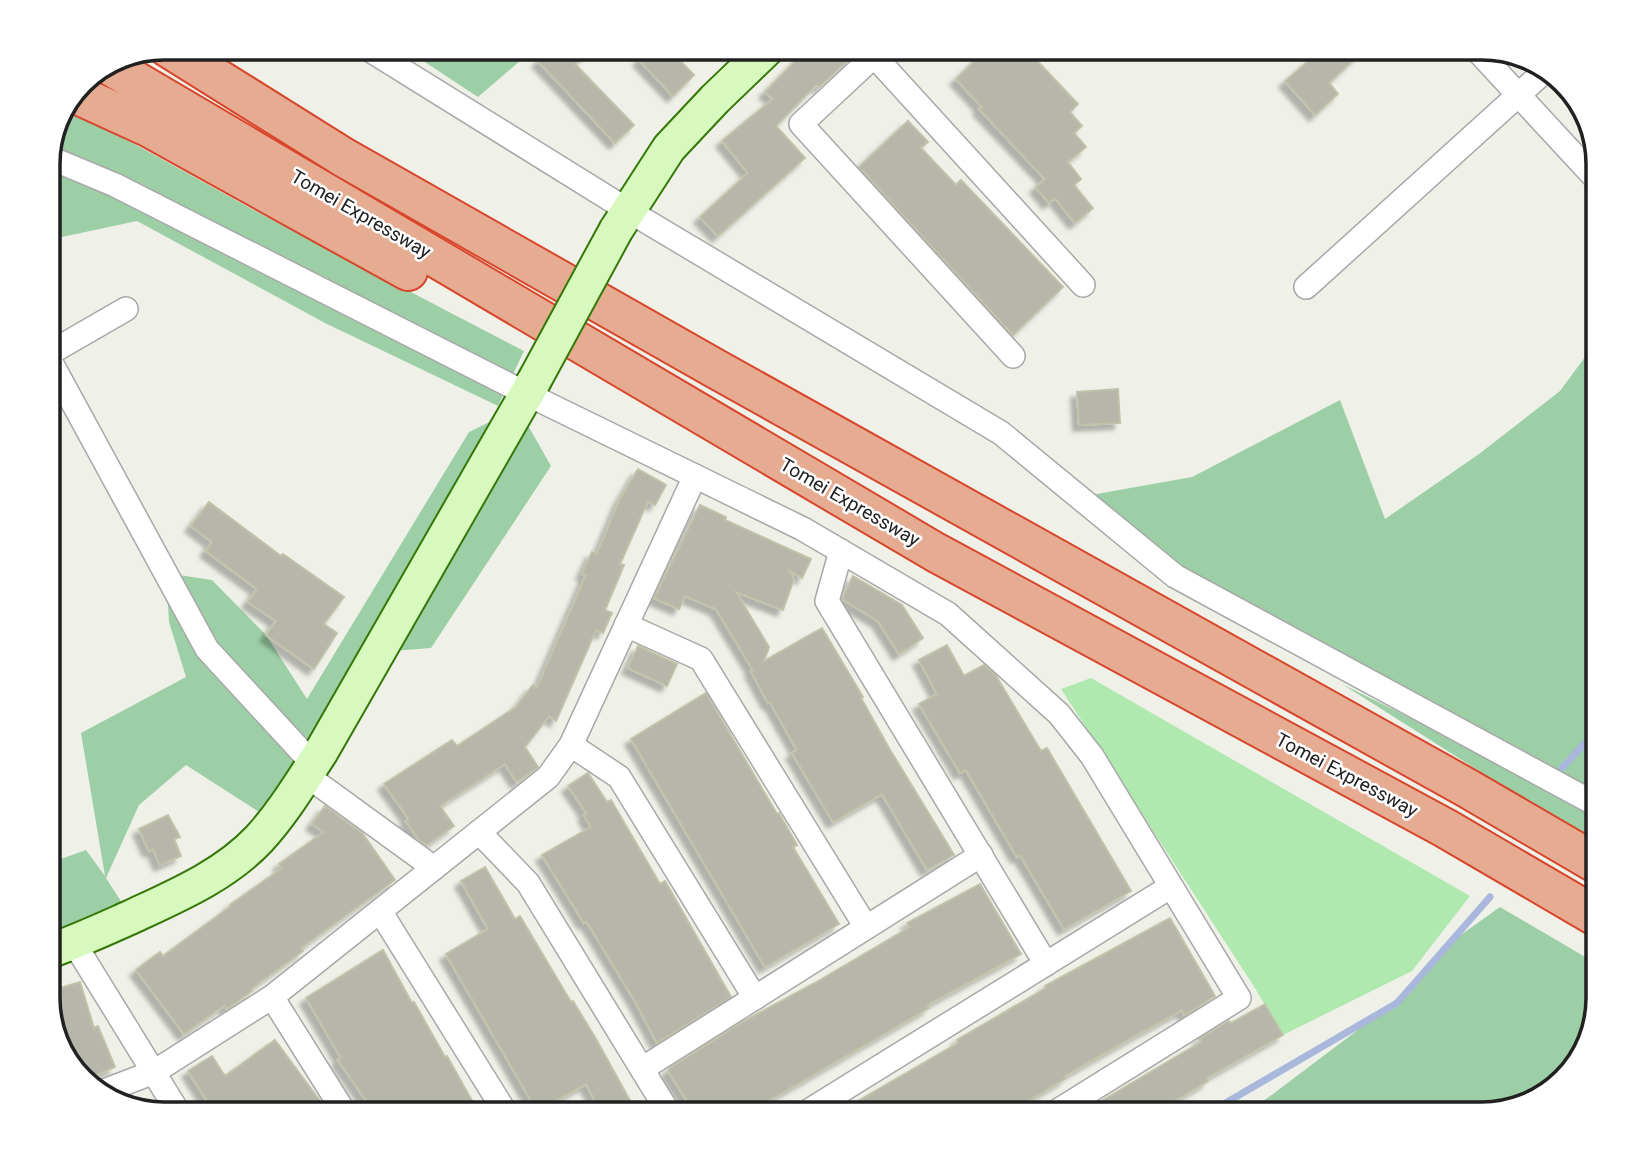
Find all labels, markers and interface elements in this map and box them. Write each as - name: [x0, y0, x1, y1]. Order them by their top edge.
- street label: Tomei Expressway: [287, 165, 435, 263]
- street label: Tomei Expressway: [776, 453, 924, 551]
- street label: Tomei Expressway: [1272, 728, 1422, 822]

